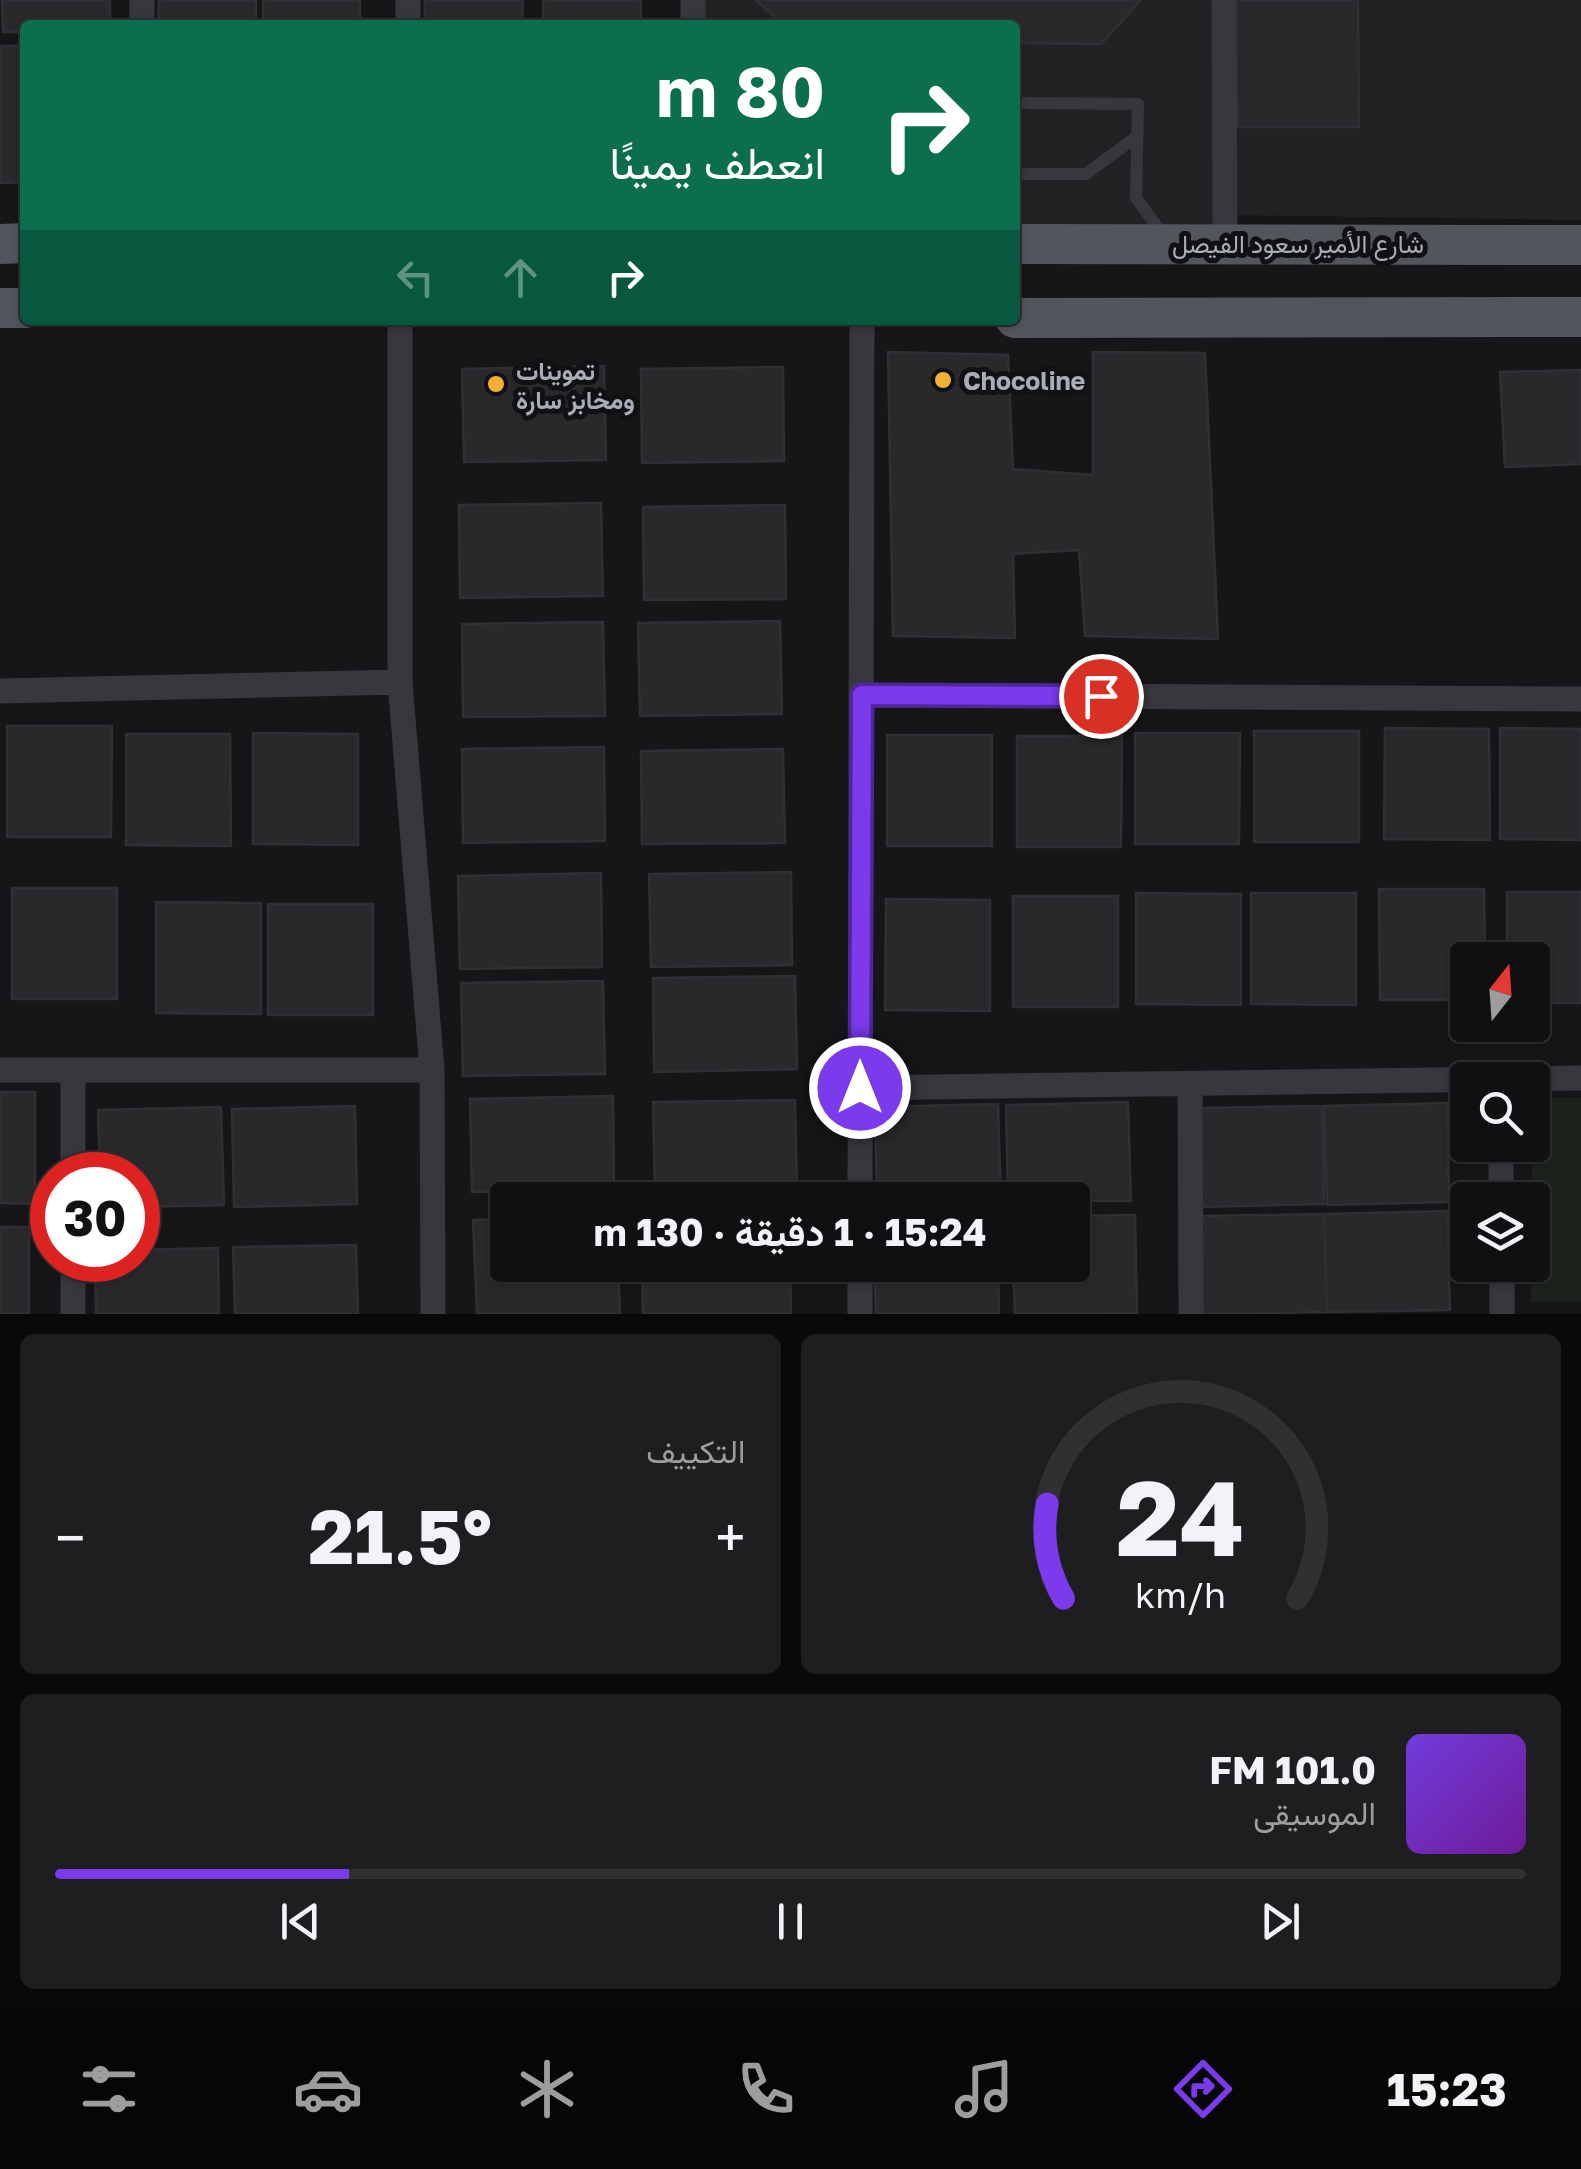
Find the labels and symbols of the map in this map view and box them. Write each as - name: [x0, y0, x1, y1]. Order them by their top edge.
- street label: شارع الأمير سعود الفيصل: [1172, 228, 1424, 261]
- place label: تموينات ومخابز سارة: [516, 355, 635, 416]
- place label: Chocoline: [963, 365, 1085, 396]
- marker: Chocoline: [932, 369, 954, 391]
- marker: تموينات ومخابز سارة: [485, 373, 507, 395]
- pin: [1059, 654, 1144, 739]
- north arrow: [1450, 942, 1550, 1042]
- position arrow: [808, 1036, 912, 1140]
- speed limit sign: 30: [30, 1152, 160, 1282]

